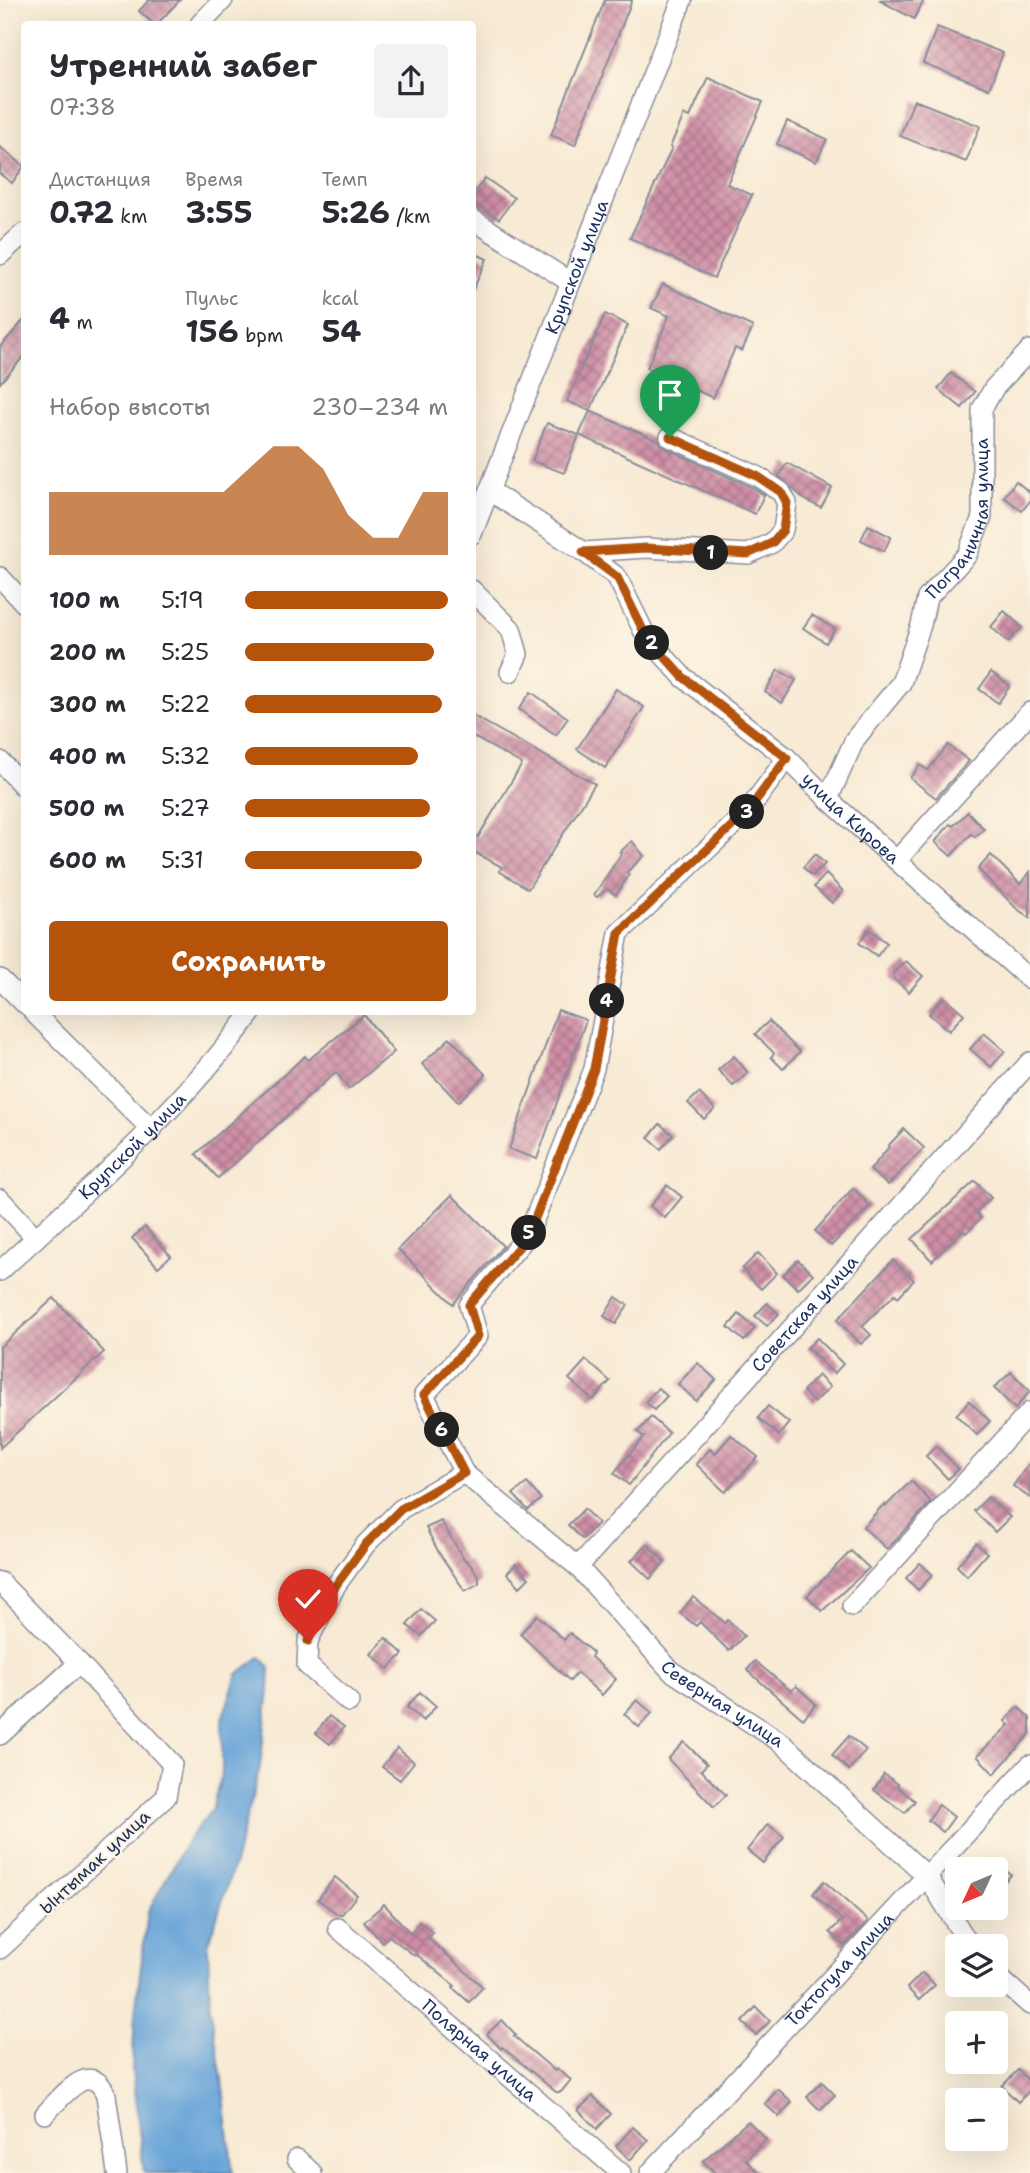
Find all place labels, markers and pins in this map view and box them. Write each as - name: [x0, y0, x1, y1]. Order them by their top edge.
- pin: [640, 365, 700, 437]
- pin: 1: [694, 536, 728, 570]
- pin: 2: [634, 626, 670, 660]
- pin: 3: [730, 794, 764, 830]
- pin: 4: [590, 984, 624, 1018]
- pin: 5: [512, 1216, 546, 1250]
- pin: 6: [424, 1412, 460, 1448]
- pin: [278, 1569, 338, 1641]

